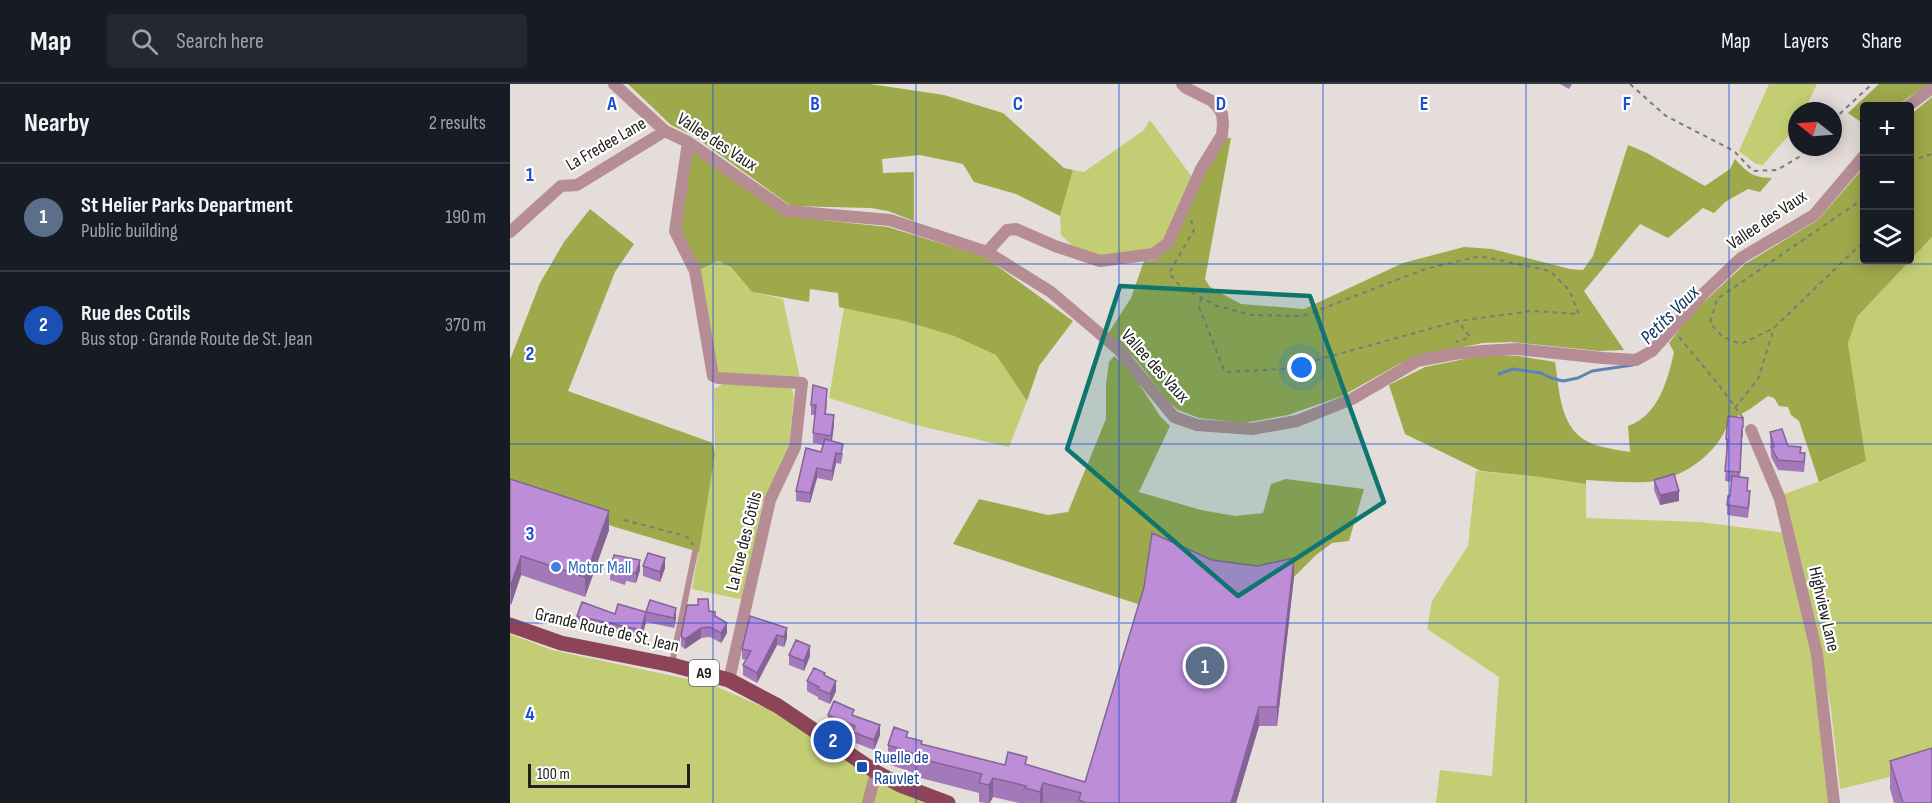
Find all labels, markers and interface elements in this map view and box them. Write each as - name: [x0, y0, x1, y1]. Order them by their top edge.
- search box: [107, 14, 527, 68]
- text: Map: [30, 25, 71, 58]
- icon: search: [128, 25, 161, 58]
- text: Search here: [176, 28, 264, 55]
- text: Map: [1721, 29, 1750, 54]
- text: Layers: [1783, 29, 1829, 54]
- text: Share: [1862, 29, 1902, 54]
- text: A: [606, 92, 617, 116]
- text: B: [810, 92, 820, 116]
- text: C: [1013, 92, 1023, 116]
- text: D: [1216, 92, 1226, 116]
- text: E: [1420, 92, 1428, 116]
- text: F: [1623, 92, 1631, 116]
- north arrow: [1788, 102, 1842, 156]
- map controls: [1860, 102, 1914, 264]
- button: +: [1860, 102, 1914, 156]
- text: Nearby: [24, 108, 90, 139]
- street label: Vallee des Vaux: [673, 108, 761, 176]
- text: 2 results: [429, 111, 486, 135]
- street label: La Fredee Lane: [562, 113, 650, 175]
- button: −: [1860, 156, 1914, 210]
- text: 1: [526, 163, 534, 187]
- street label: Vallee des Vaux: [1723, 186, 1811, 254]
- text: St Helier Parks Department: [81, 192, 293, 219]
- text: 1: [40, 205, 47, 229]
- text: 190 m: [445, 205, 486, 229]
- button: layers: [1860, 210, 1914, 264]
- text: Public building: [81, 219, 178, 243]
- water label: Petits Vaux: [1636, 280, 1705, 349]
- text: Rue des Cotils: [81, 300, 190, 327]
- text: 2: [39, 313, 48, 337]
- text: 370 m: [445, 313, 486, 337]
- street label: Vallee des Vaux: [1117, 325, 1194, 407]
- text: Bus stop · Grande Route de St. Jean: [81, 327, 313, 351]
- text: 2: [526, 342, 534, 366]
- your location: [1287, 353, 1316, 382]
- street label: La Rue des Côtils: [722, 489, 766, 593]
- text: 3: [526, 522, 535, 546]
- place label: Motor Mall: [568, 557, 631, 578]
- marker: Motor Mall: [549, 560, 563, 574]
- street label: Highview Lane: [1804, 565, 1844, 653]
- street label: Grande Route de St. Jean: [533, 603, 681, 657]
- pin: 1: [1186, 644, 1224, 688]
- road number: A9: [689, 660, 719, 686]
- text: 4: [525, 702, 535, 726]
- pin: 2: [814, 718, 852, 762]
- place label: Ruelle de Rauvlet: [874, 747, 929, 789]
- marker: Ruelle de Rauvlet: [855, 760, 869, 774]
- scale bar: [528, 761, 690, 788]
- text: 100 m: [537, 765, 570, 784]

